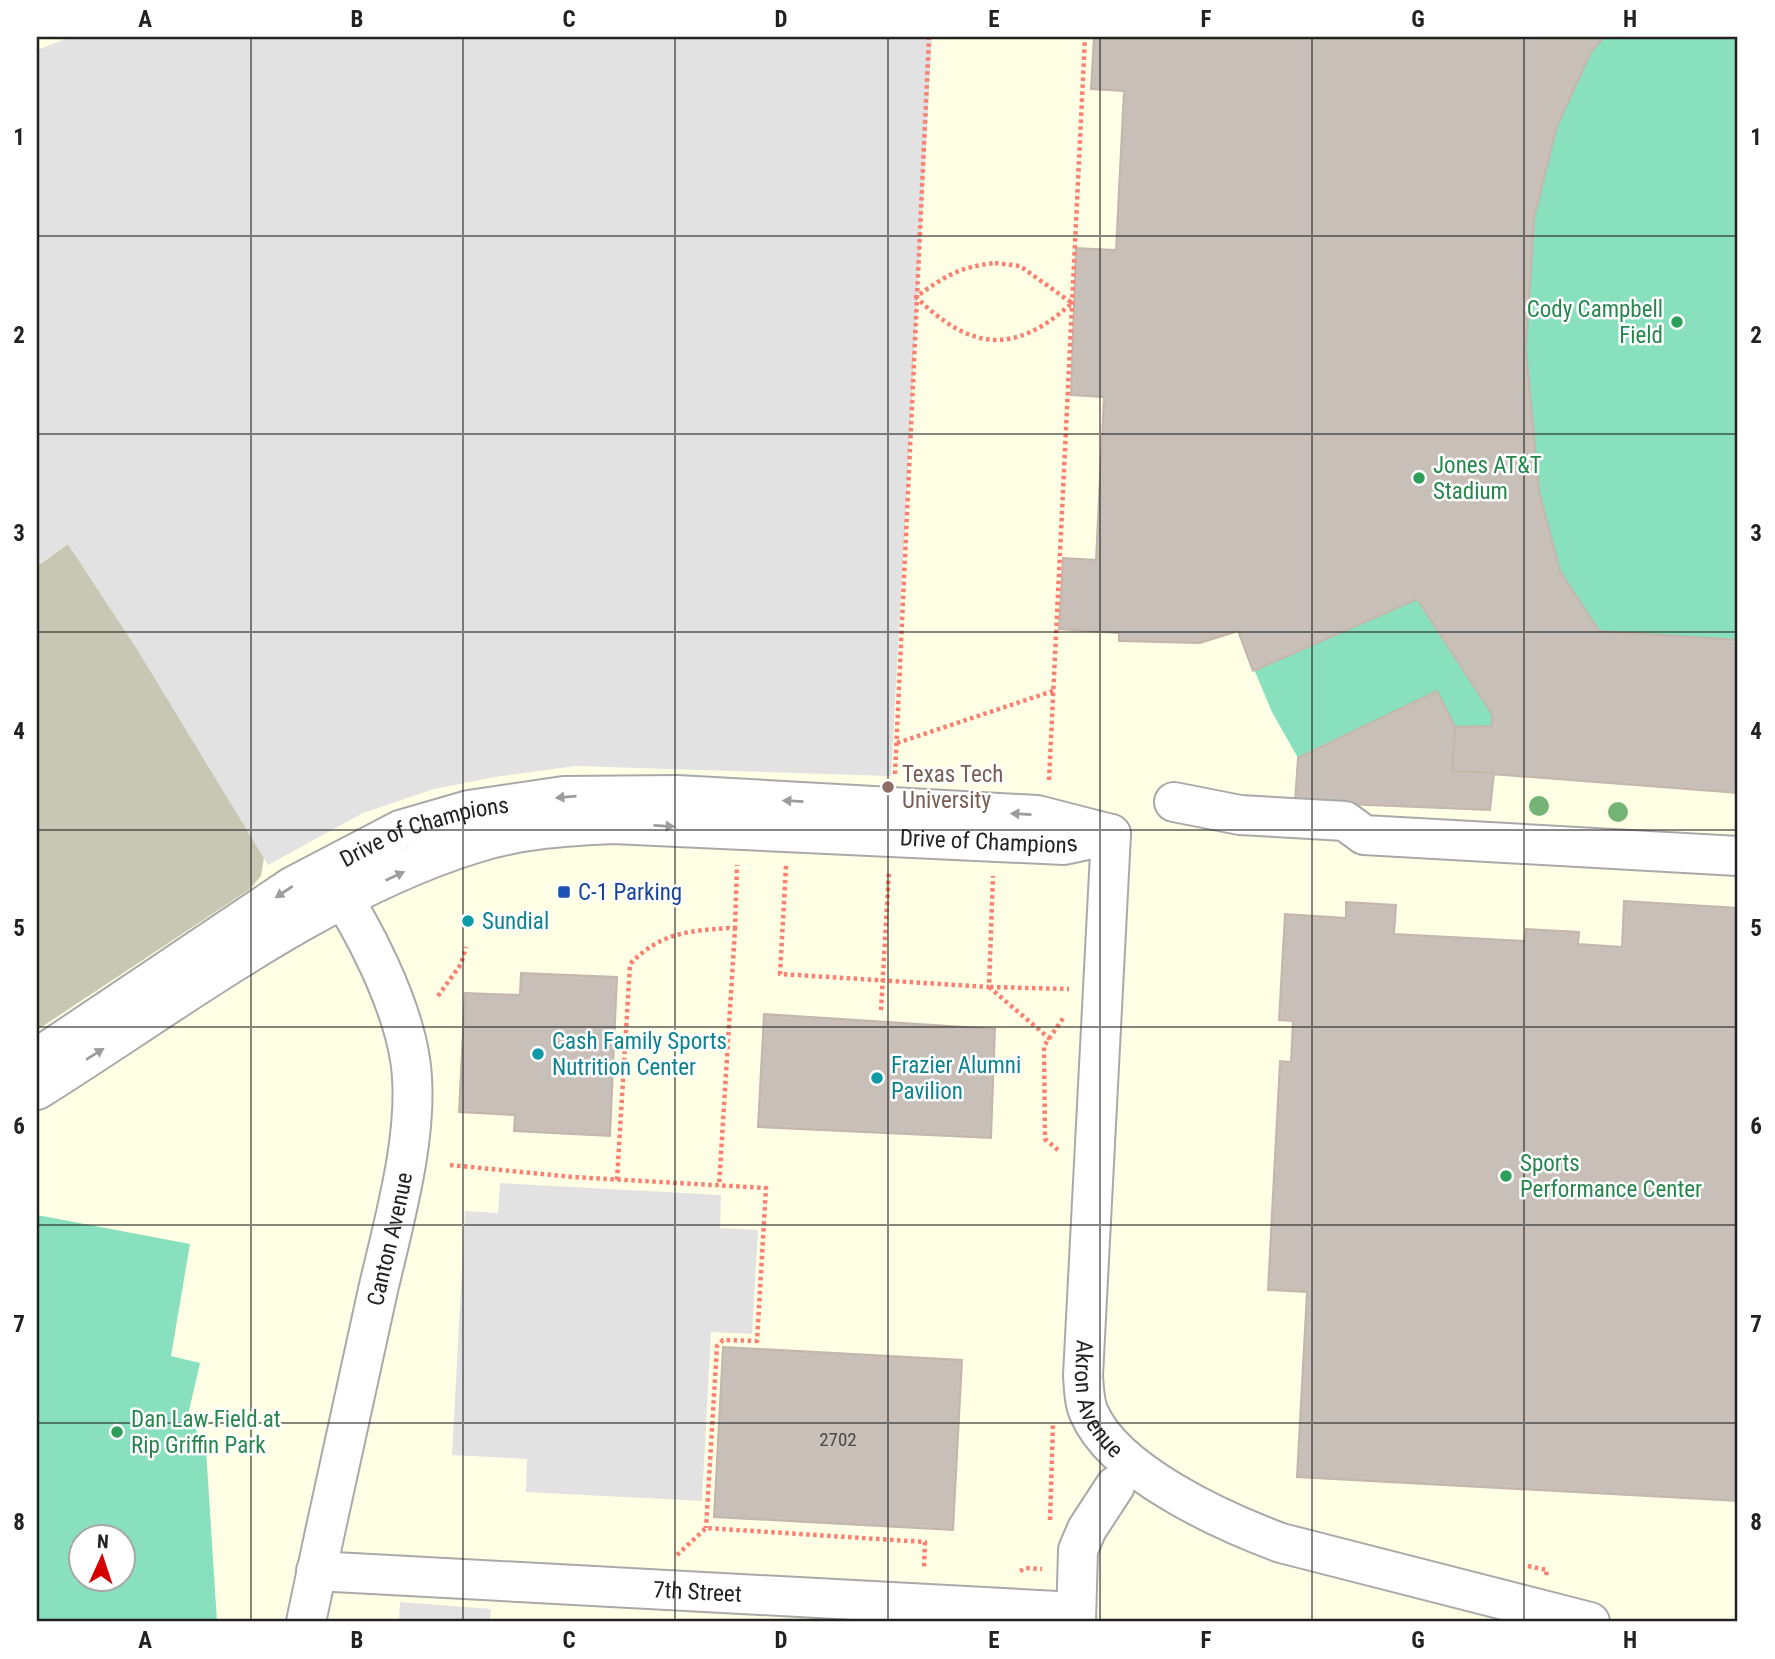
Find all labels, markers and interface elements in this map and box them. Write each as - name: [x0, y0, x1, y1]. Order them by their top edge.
- text: A: [138, 6, 152, 33]
- text: B: [351, 6, 363, 33]
- text: C: [562, 6, 576, 33]
- text: D: [775, 6, 788, 33]
- text: E: [988, 6, 1000, 33]
- text: F: [1201, 6, 1212, 33]
- text: G: [1411, 6, 1425, 33]
- text: H: [1623, 6, 1637, 33]
- text: 1: [13, 124, 25, 151]
- text: 1: [1750, 124, 1762, 151]
- place label: Cody Campbell Field: [1527, 296, 1663, 349]
- marker: Cody Campbell Field: [1669, 314, 1685, 330]
- text: 2: [13, 322, 25, 349]
- text: 2: [1750, 322, 1762, 349]
- place label: Jones AT&T Stadium: [1433, 452, 1542, 505]
- marker: Jones AT&T Stadium: [1411, 470, 1427, 486]
- text: 3: [13, 520, 25, 547]
- text: 3: [1750, 520, 1762, 547]
- text: 4: [13, 718, 25, 745]
- text: 4: [1750, 718, 1762, 745]
- place label: Texas Tech University: [902, 761, 1003, 814]
- marker: Texas Tech University: [880, 779, 896, 795]
- street label: Drive of Champions: [335, 791, 510, 873]
- one-way arrow: [555, 791, 577, 802]
- one-way arrow: [782, 795, 804, 806]
- one-way arrow: [1009, 808, 1031, 819]
- one-way arrow: [653, 821, 675, 832]
- street label: Drive of Champions: [899, 824, 1080, 859]
- one-way arrow: [385, 870, 405, 882]
- place label: C-1 Parking: [578, 879, 682, 906]
- marker: C-1 Parking: [556, 884, 572, 900]
- one-way arrow: [275, 885, 294, 898]
- place label: Sundial: [482, 908, 549, 935]
- marker: Sundial: [460, 913, 476, 929]
- text: 5: [13, 915, 25, 942]
- text: 5: [1750, 915, 1762, 942]
- place label: Cash Family Sports Nutrition Center: [552, 1028, 727, 1081]
- marker: Cash Family Sports Nutrition Center: [530, 1046, 546, 1062]
- one-way arrow: [85, 1047, 104, 1060]
- place label: Frazier Alumni Pavilion: [891, 1052, 1021, 1105]
- marker: Frazier Alumni Pavilion: [869, 1070, 885, 1086]
- text: 6: [13, 1113, 25, 1140]
- text: 6: [1750, 1113, 1762, 1140]
- place label: Sports Performance Center: [1520, 1150, 1702, 1203]
- marker: Sports Performance Center: [1498, 1168, 1514, 1184]
- street label: Canton Avenue: [362, 1170, 418, 1308]
- text: 7: [13, 1311, 25, 1338]
- text: 7: [1750, 1311, 1762, 1338]
- street label: Akron Avenue: [1069, 1339, 1128, 1463]
- place label: Dan Law Field at Rip Griffin Park: [131, 1406, 281, 1459]
- marker: Dan Law Field at Rip Griffin Park: [109, 1424, 125, 1440]
- house number: 2702: [819, 1428, 857, 1451]
- text: 8: [13, 1509, 25, 1536]
- text: 8: [1750, 1509, 1762, 1536]
- north arrow: [66, 1522, 136, 1592]
- text: N: [96, 1530, 109, 1553]
- street label: 7th Street: [653, 1576, 742, 1608]
- text: A: [138, 1627, 152, 1654]
- text: B: [351, 1627, 363, 1654]
- text: C: [562, 1627, 576, 1654]
- text: D: [775, 1627, 788, 1654]
- text: E: [988, 1627, 1000, 1654]
- text: F: [1201, 1627, 1212, 1654]
- text: G: [1411, 1627, 1425, 1654]
- text: H: [1623, 1627, 1637, 1654]

